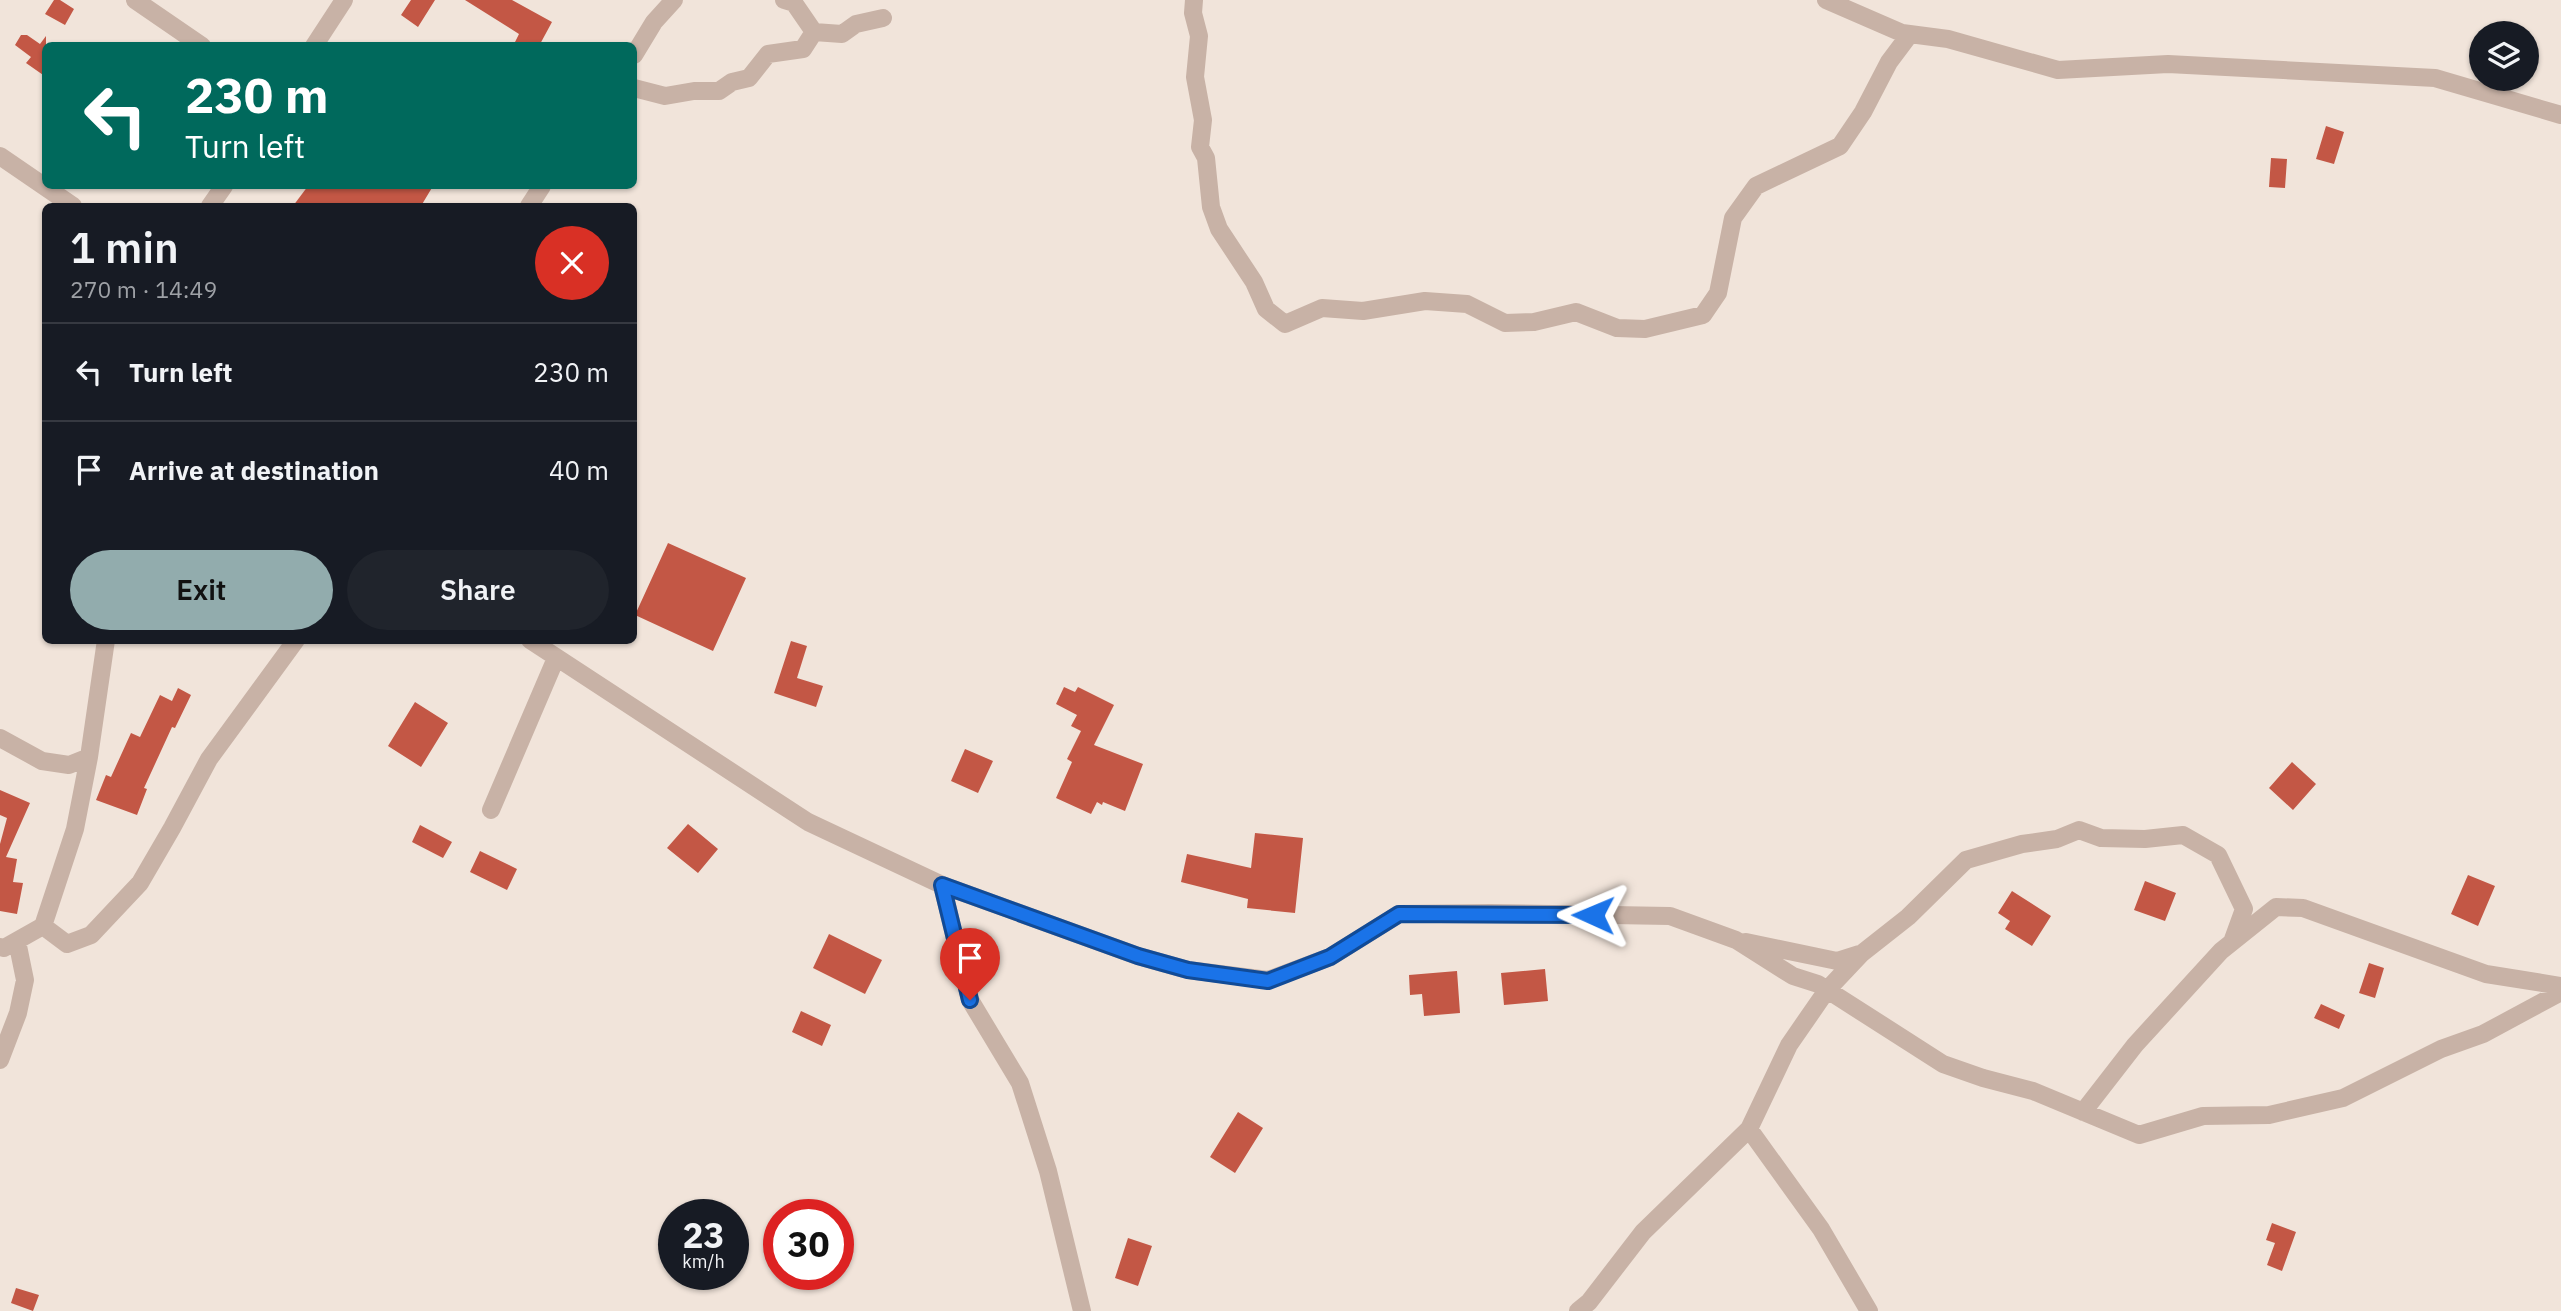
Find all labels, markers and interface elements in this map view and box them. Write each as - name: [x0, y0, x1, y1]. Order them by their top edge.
- map controls: [2469, 21, 2539, 91]
- button: layers: [2469, 21, 2539, 91]
- text: 230 m: [185, 63, 329, 126]
- icon: left: [70, 70, 161, 161]
- text: Turn left: [185, 125, 305, 167]
- text: 1 min: [70, 220, 179, 275]
- button: close: [535, 226, 609, 300]
- text: 270 m · 14:49: [70, 274, 217, 304]
- icon: left: [70, 353, 108, 391]
- text: Turn left: [129, 355, 232, 389]
- text: 230 m: [533, 355, 609, 389]
- icon: arrive: [70, 451, 108, 489]
- text: Arrive at destination: [129, 453, 379, 487]
- text: 40 m: [549, 453, 609, 487]
- button: Exit: [70, 550, 333, 630]
- button: Share: [347, 550, 609, 630]
- position arrow: [1556, 878, 1630, 952]
- pin: [940, 928, 1000, 1000]
- icon: arrive: [951, 939, 989, 977]
- speed limit sign: 30: [763, 1199, 854, 1290]
- text: 23: [682, 1212, 725, 1258]
- text: km/h: [682, 1250, 725, 1273]

